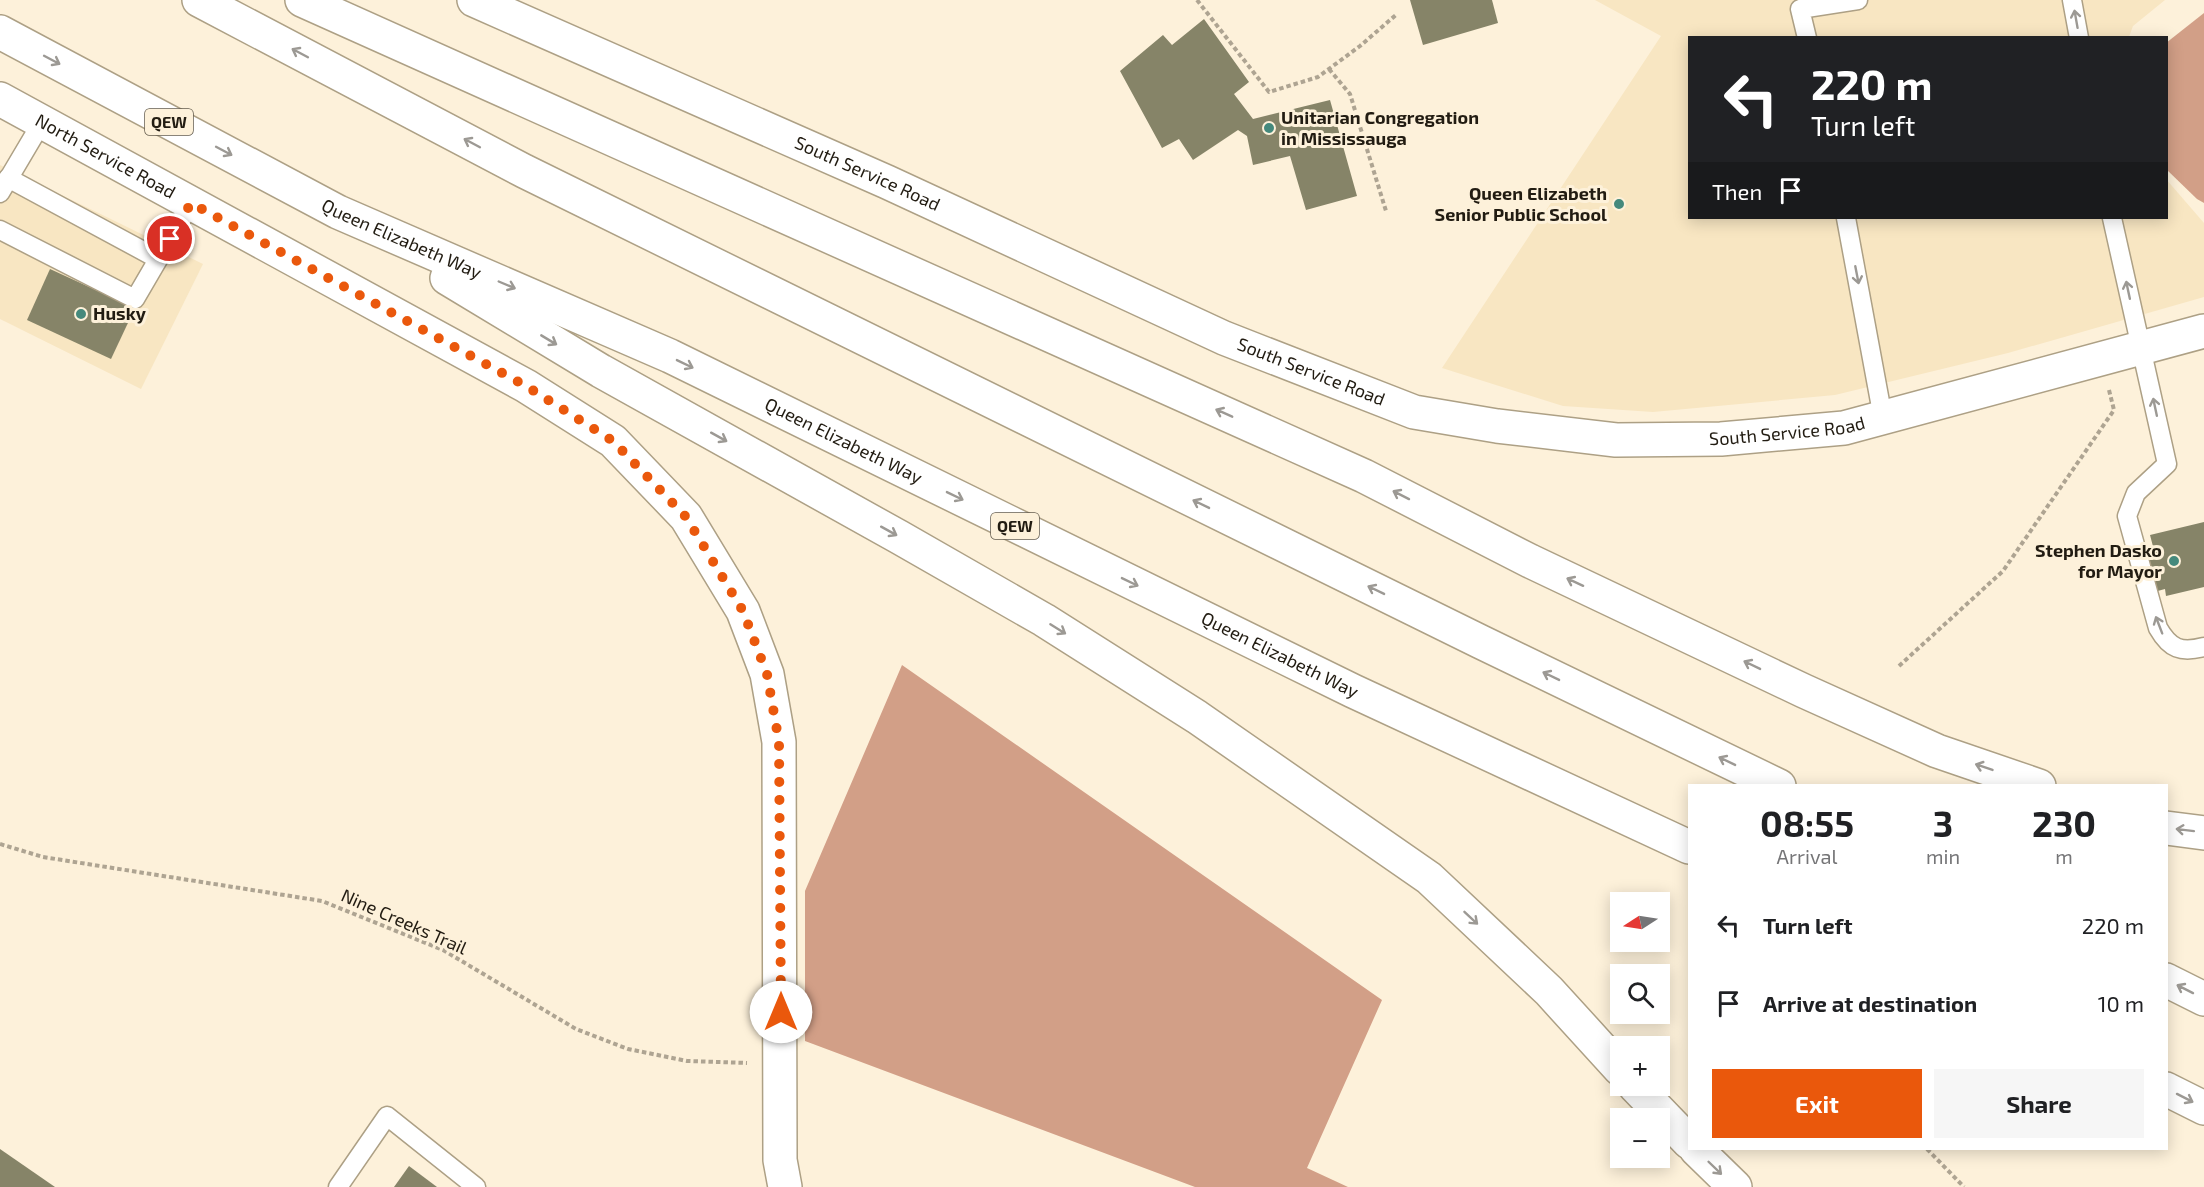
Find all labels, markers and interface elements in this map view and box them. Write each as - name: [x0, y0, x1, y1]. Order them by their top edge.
- one-way arrow: [2070, 9, 2081, 29]
- one-way arrow: [291, 47, 309, 58]
- one-way arrow: [42, 55, 60, 66]
- text: 220 m: [1811, 58, 1932, 108]
- icon: left: [1712, 60, 1790, 138]
- place label: Unitarian Congregation in Mississauga: [1281, 106, 1479, 149]
- street label: North Service Road: [32, 108, 180, 203]
- road number: QEW: [145, 109, 193, 135]
- text: Turn left: [1811, 109, 1915, 141]
- marker: Unitarian Congregation in Mississauga: [1262, 121, 1276, 135]
- street label: South Service Road: [792, 131, 944, 215]
- one-way arrow: [463, 137, 481, 149]
- one-way arrow: [214, 146, 232, 157]
- icon: arrive: [1774, 174, 1807, 207]
- text: Then: [1712, 178, 1762, 204]
- place label: Queen Elizabeth Senior Public School: [1435, 182, 1607, 225]
- street label: Queen Elizabeth Way: [318, 193, 486, 283]
- marker: Queen Elizabeth Senior Public School: [1612, 197, 1626, 211]
- pin: [144, 213, 195, 264]
- icon: arrive: [153, 222, 186, 255]
- one-way arrow: [1852, 265, 1863, 284]
- one-way arrow: [2122, 280, 2133, 300]
- one-way arrow: [498, 281, 516, 292]
- place label: Husky: [93, 302, 147, 324]
- marker: Husky: [74, 307, 88, 321]
- street label: South Service Road: [1234, 332, 1388, 410]
- one-way arrow: [540, 335, 557, 347]
- one-way arrow: [676, 359, 694, 370]
- street label: Queen Elizabeth Way: [762, 392, 927, 488]
- one-way arrow: [2148, 398, 2160, 417]
- one-way arrow: [1215, 407, 1233, 418]
- street label: South Service Road: [1709, 411, 1867, 449]
- one-way arrow: [710, 431, 727, 443]
- one-way arrow: [1393, 489, 1410, 501]
- one-way arrow: [945, 491, 963, 502]
- one-way arrow: [1193, 498, 1210, 510]
- road number: QEW: [991, 513, 1039, 539]
- one-way arrow: [880, 526, 898, 537]
- place label: Stephen Dasko for Mayor: [2035, 539, 2162, 582]
- marker: Stephen Dasko for Mayor: [2167, 554, 2181, 568]
- one-way arrow: [1567, 576, 1585, 587]
- one-way arrow: [1120, 577, 1138, 588]
- one-way arrow: [1367, 584, 1385, 595]
- street label: Queen Elizabeth Way: [1198, 606, 1363, 702]
- one-way arrow: [2152, 616, 2163, 635]
- one-way arrow: [1049, 623, 1066, 635]
- one-way arrow: [1743, 659, 1761, 671]
- one-way arrow: [1543, 669, 1561, 681]
- one-way arrow: [1718, 754, 1736, 766]
- one-way arrow: [1975, 761, 1994, 772]
- text: 08:55: [1760, 801, 1854, 844]
- text: 3: [1933, 801, 1953, 844]
- text: 230: [2032, 801, 2096, 844]
- one-way arrow: [2176, 825, 2195, 836]
- text: Arrival: [1777, 844, 1837, 868]
- text: min: [1926, 844, 1960, 868]
- text: m: [2055, 844, 2073, 868]
- street label: Nine Creeks Trail: [338, 883, 471, 959]
- north arrow: [1610, 892, 1670, 952]
- map controls: [1610, 892, 1670, 1168]
- icon: left: [1712, 909, 1745, 942]
- one-way arrow: [1464, 911, 1479, 925]
- text: Turn left: [1763, 912, 1852, 938]
- text: 220 m: [2082, 912, 2144, 938]
- button: search: [1610, 964, 1670, 1024]
- position arrow: [749, 980, 813, 1044]
- one-way arrow: [2176, 983, 2194, 995]
- icon: arrive: [1712, 987, 1745, 1020]
- text: Arrive at destination: [1763, 990, 1977, 1016]
- text: 10 m: [2098, 990, 2144, 1016]
- button: +: [1610, 1036, 1670, 1096]
- button: Exit: [1712, 1069, 1922, 1138]
- button: Share: [1934, 1069, 2144, 1138]
- one-way arrow: [2176, 1092, 2193, 1104]
- button: −: [1610, 1108, 1670, 1168]
- one-way arrow: [1708, 1161, 1723, 1175]

